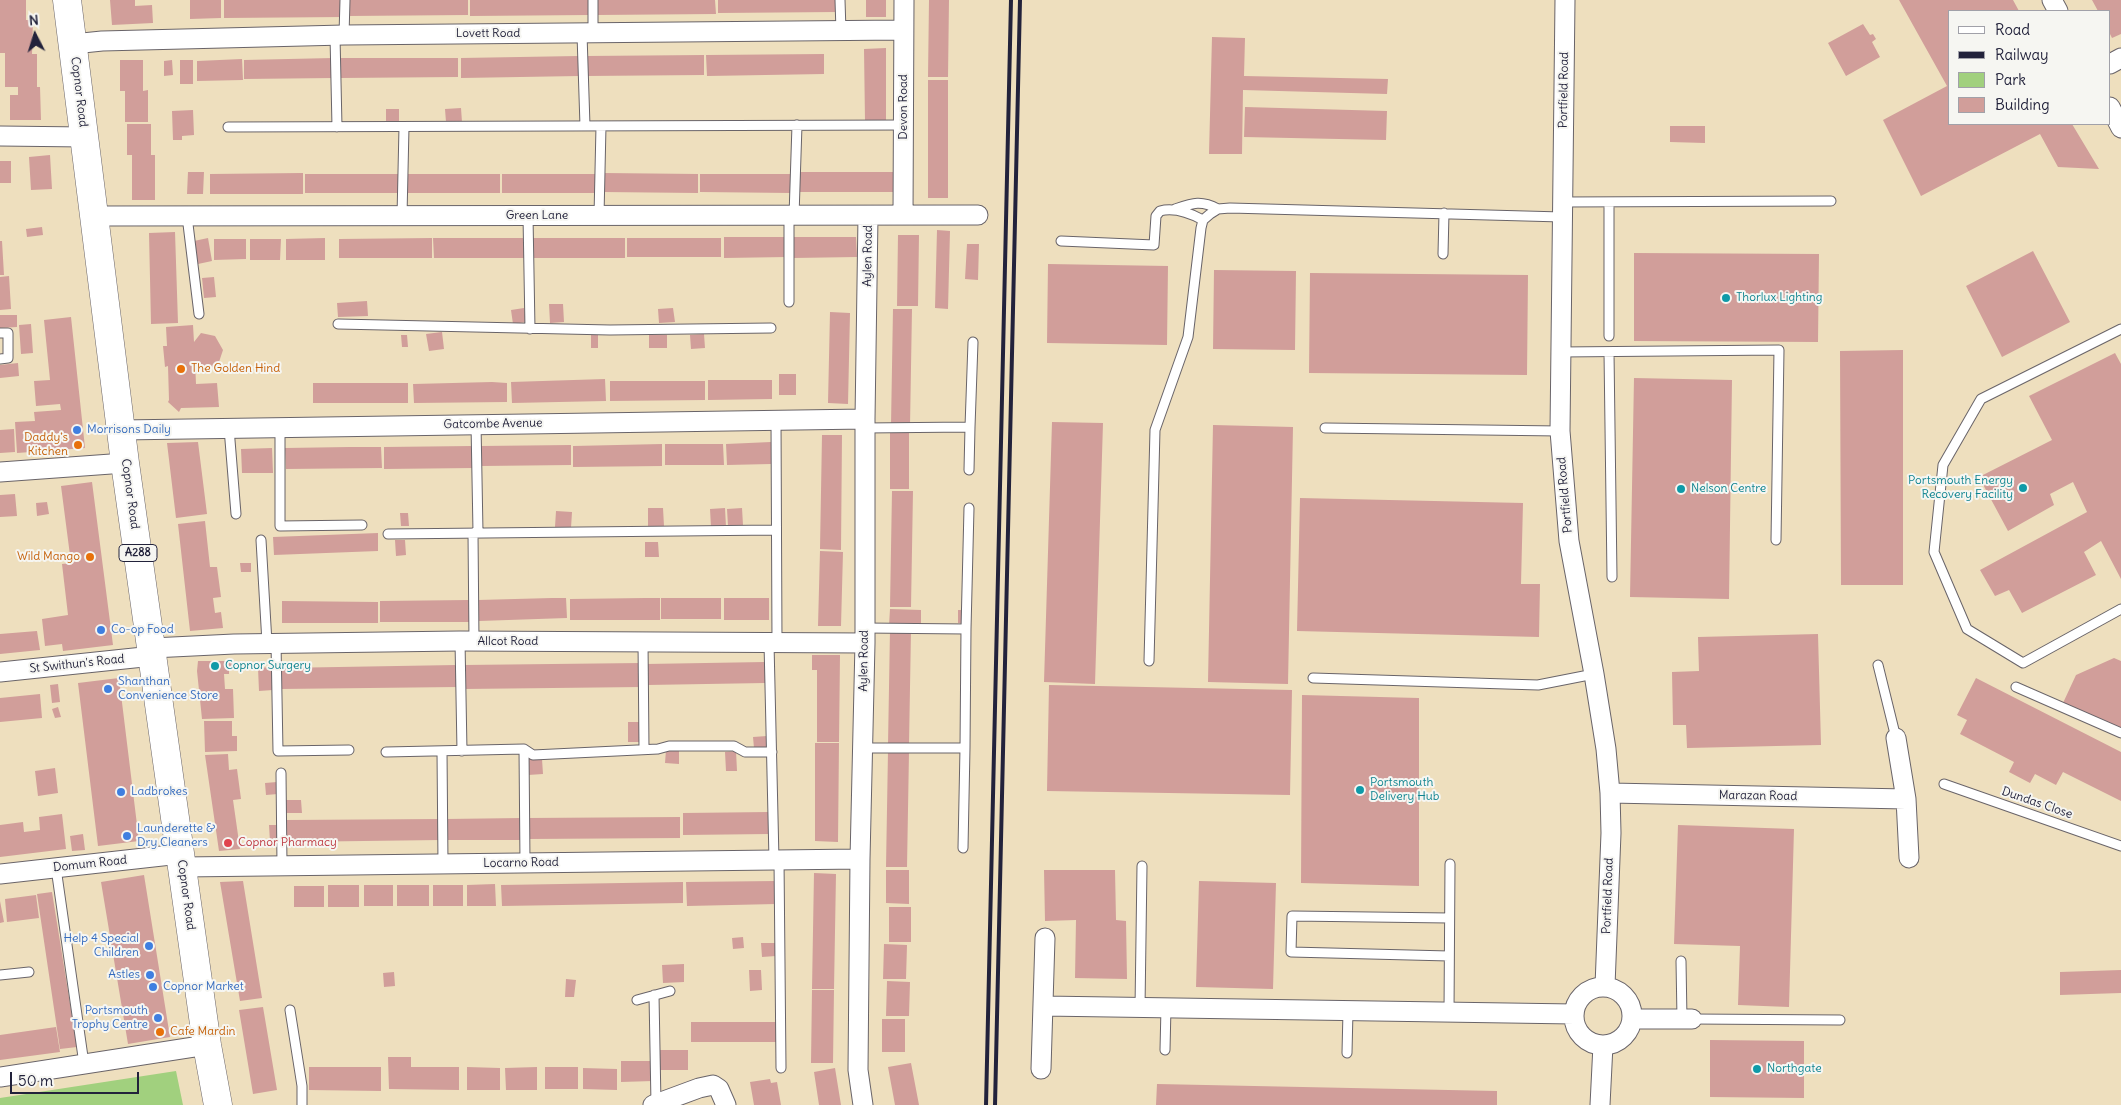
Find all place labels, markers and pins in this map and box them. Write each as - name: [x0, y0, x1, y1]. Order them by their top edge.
- place label: Thorlux Lighting: [1736, 291, 1822, 305]
- marker: Thorlux Lighting: [1720, 292, 1732, 304]
- place label: The Golden Hind: [191, 362, 280, 376]
- marker: The Golden Hind: [175, 363, 187, 375]
- place label: Morrisons Daily: [87, 423, 171, 437]
- marker: Morrisons Daily: [71, 424, 83, 436]
- place label: Daddy's Kitchen: [24, 431, 68, 459]
- marker: Daddy's Kitchen: [72, 439, 84, 451]
- place label: Portsmouth Energy Recovery Facility: [1908, 474, 2013, 502]
- place label: Nelson Centre: [1691, 482, 1766, 496]
- marker: Portsmouth Energy Recovery Facility: [2017, 482, 2029, 494]
- marker: Nelson Centre: [1675, 483, 1687, 495]
- place label: Wild Mango: [17, 550, 80, 564]
- marker: Wild Mango: [84, 551, 96, 563]
- place label: Co-op Food: [111, 623, 174, 637]
- marker: Co-op Food: [95, 624, 107, 636]
- place label: Copnor Surgery: [225, 659, 311, 673]
- marker: Copnor Surgery: [209, 660, 221, 672]
- place label: Shanthan Convenience Store: [118, 675, 218, 703]
- marker: Shanthan Convenience Store: [102, 683, 114, 695]
- place label: Portsmouth Delivery Hub: [1370, 776, 1439, 804]
- marker: Portsmouth Delivery Hub: [1354, 784, 1366, 796]
- place label: Ladbrokes: [131, 785, 187, 799]
- marker: Ladbrokes: [115, 786, 127, 798]
- place label: Launderette & Dry Cleaners: [137, 822, 215, 850]
- marker: Launderette & Dry Cleaners: [121, 830, 133, 842]
- place label: Copnor Pharmacy: [238, 836, 337, 850]
- marker: Copnor Pharmacy: [222, 837, 234, 849]
- place label: Help 4 Special Children: [64, 932, 139, 960]
- marker: Help 4 Special Children: [143, 940, 155, 952]
- place label: Astles: [108, 968, 140, 982]
- marker: Astles: [144, 969, 156, 981]
- place label: Copnor Market: [163, 980, 244, 994]
- marker: Copnor Market: [147, 981, 159, 993]
- place label: Portsmouth Trophy Centre: [72, 1004, 148, 1032]
- marker: Portsmouth Trophy Centre: [152, 1012, 164, 1024]
- place label: Cafe Mardin: [170, 1025, 236, 1039]
- marker: Cafe Mardin: [154, 1026, 166, 1038]
- place label: Northgate: [1767, 1062, 1822, 1076]
- marker: Northgate: [1751, 1063, 1763, 1075]

